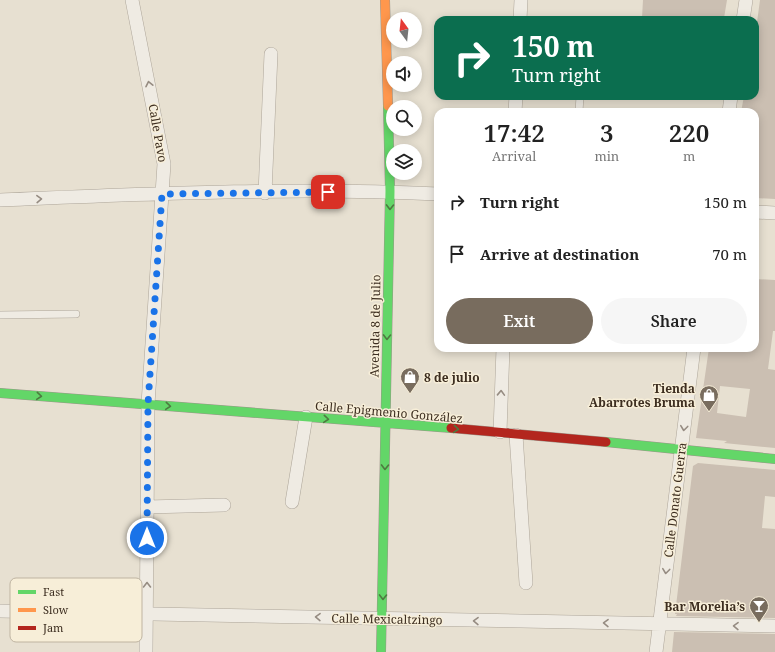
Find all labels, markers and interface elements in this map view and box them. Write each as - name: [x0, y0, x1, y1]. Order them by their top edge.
- north arrow: [386, 12, 422, 48]
- map controls: [386, 12, 422, 180]
- text: 150 m: [512, 27, 594, 65]
- icon: right: [446, 32, 498, 84]
- button: sound: [386, 56, 422, 92]
- text: Turn right: [512, 63, 601, 87]
- one-way arrow: [146, 81, 154, 87]
- button: search: [386, 100, 422, 136]
- street label: Calle Pavo: [145, 102, 172, 164]
- text: 17:42: [484, 116, 545, 149]
- text: 3: [600, 116, 614, 149]
- text: 220: [669, 116, 709, 149]
- button: layers: [386, 144, 422, 180]
- text: Arrival: [492, 147, 536, 165]
- text: min: [594, 147, 619, 165]
- text: m: [683, 147, 695, 165]
- pin: [311, 175, 345, 209]
- icon: arrive: [317, 181, 339, 203]
- icon: right: [446, 191, 468, 213]
- text: Turn right: [480, 192, 559, 212]
- text: 150 m: [704, 192, 747, 212]
- one-way arrow: [36, 194, 42, 203]
- one-way arrow: [386, 204, 394, 210]
- icon: arrive: [446, 243, 468, 265]
- text: Arrive at destination: [480, 244, 639, 264]
- text: 70 m: [712, 244, 747, 264]
- street label: Avenida 8 de Julio: [366, 274, 384, 378]
- button: Exit: [446, 298, 593, 344]
- button: Share: [601, 298, 747, 344]
- one-way arrow: [383, 334, 391, 340]
- shop icon: 8 de julio: [399, 366, 421, 394]
- place label: 8 de julio: [424, 369, 480, 386]
- place label: Tienda Abarrotes Bruma: [589, 380, 695, 411]
- shop icon: Tienda Abarrotes Bruma: [698, 384, 720, 412]
- one-way arrow: [497, 390, 506, 396]
- one-way arrow: [36, 391, 42, 400]
- street label: Calle Epigmenio González: [315, 397, 463, 427]
- one-way arrow: [165, 402, 171, 411]
- one-way arrow: [323, 414, 329, 423]
- one-way arrow: [453, 424, 459, 433]
- one-way arrow: [680, 425, 689, 431]
- street label: Calle Donato Guerra: [659, 441, 691, 559]
- one-way arrow: [381, 464, 389, 470]
- position arrow: [126, 517, 168, 559]
- one-way arrow: [662, 568, 671, 574]
- legend: [10, 578, 142, 642]
- one-way arrow: [143, 582, 151, 588]
- text: Fast: [43, 584, 64, 599]
- one-way arrow: [379, 594, 387, 600]
- bar icon: Bar Morelia’s: [748, 595, 770, 623]
- place label: Bar Morelia’s: [664, 598, 745, 615]
- text: Slow: [43, 602, 69, 617]
- street label: Calle Mexicaltzingo: [331, 610, 443, 628]
- one-way arrow: [315, 613, 321, 621]
- one-way arrow: [473, 617, 479, 625]
- one-way arrow: [603, 619, 609, 627]
- text: Jam: [42, 620, 64, 635]
- one-way arrow: [733, 622, 739, 630]

